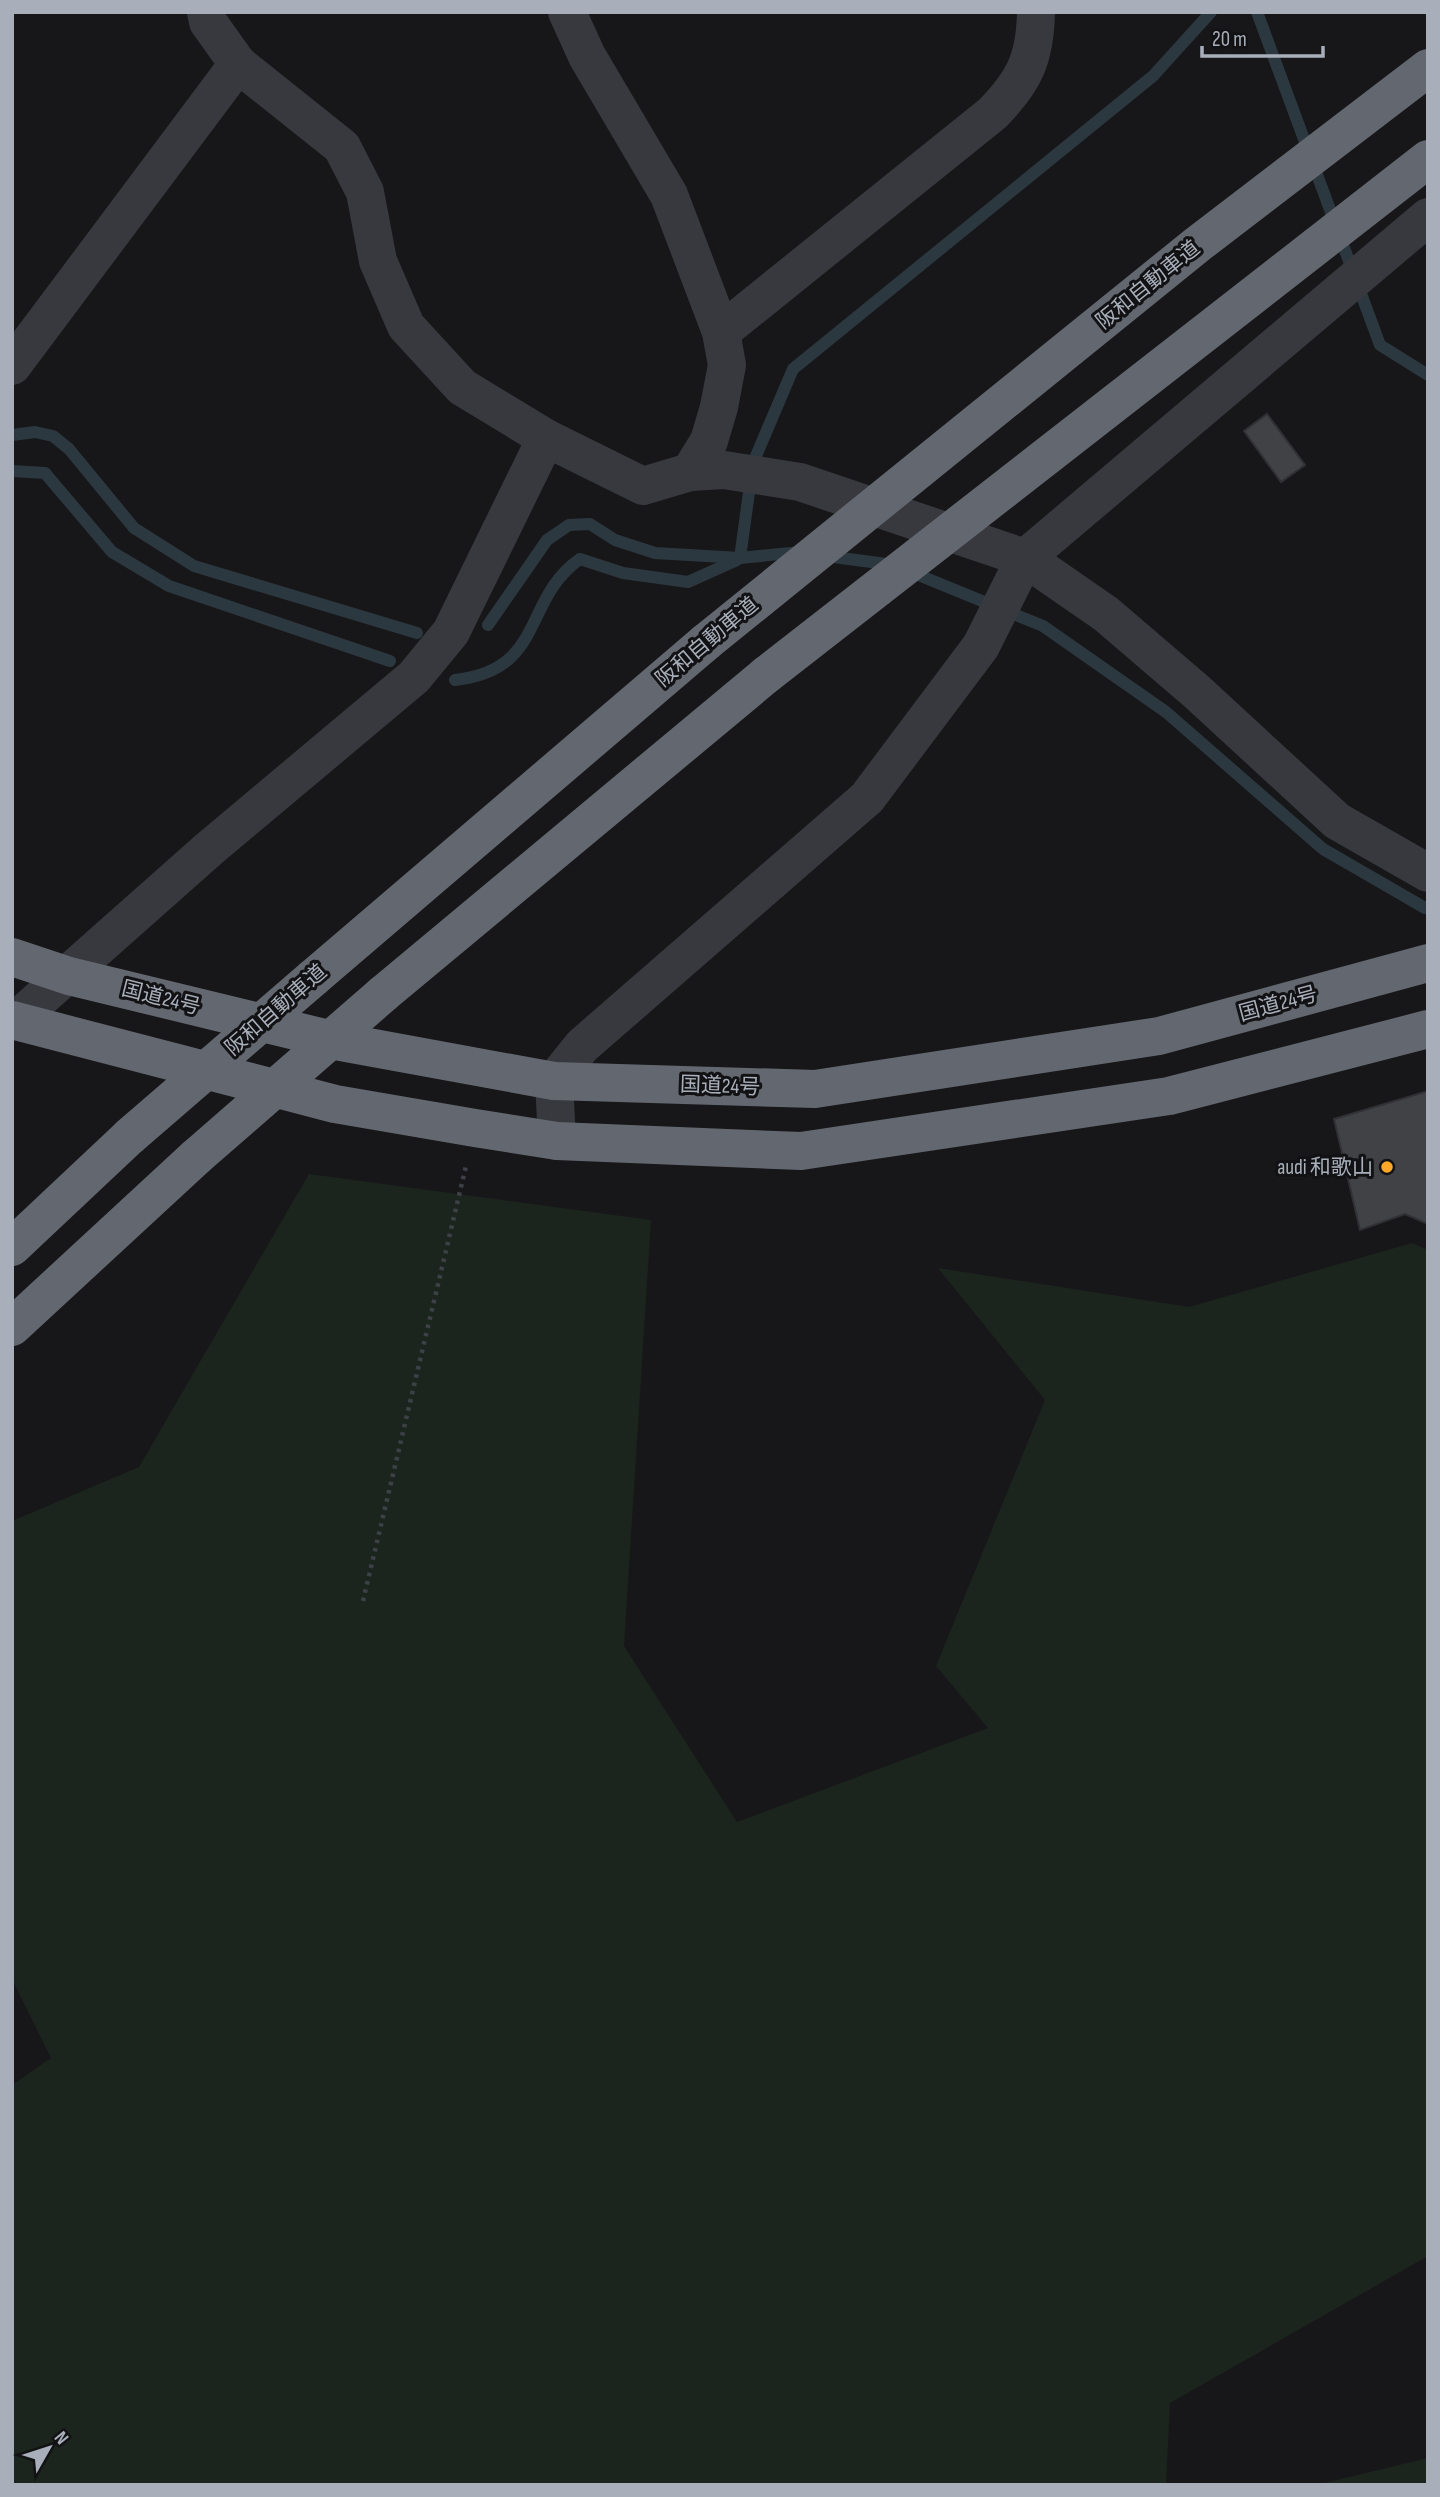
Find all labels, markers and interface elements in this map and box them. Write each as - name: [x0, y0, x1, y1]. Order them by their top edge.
- scale bar: [1202, 14, 1323, 58]
- text: 20 m: [1212, 27, 1247, 52]
- street label: 阪和自動車道: [1091, 236, 1205, 334]
- street label: 阪和自動車道: [651, 592, 763, 692]
- street label: 阪和自動車道: [220, 959, 332, 1061]
- street label: 国道24号: [119, 976, 203, 1020]
- street label: 国道24号: [1236, 982, 1320, 1026]
- street label: 国道24号: [679, 1072, 761, 1100]
- place label: audi 和歌山: [1277, 1155, 1373, 1180]
- marker: audi 和歌山: [1379, 1159, 1395, 1175]
- north arrow: [14, 2413, 84, 2483]
- text: N: [49, 2427, 73, 2449]

